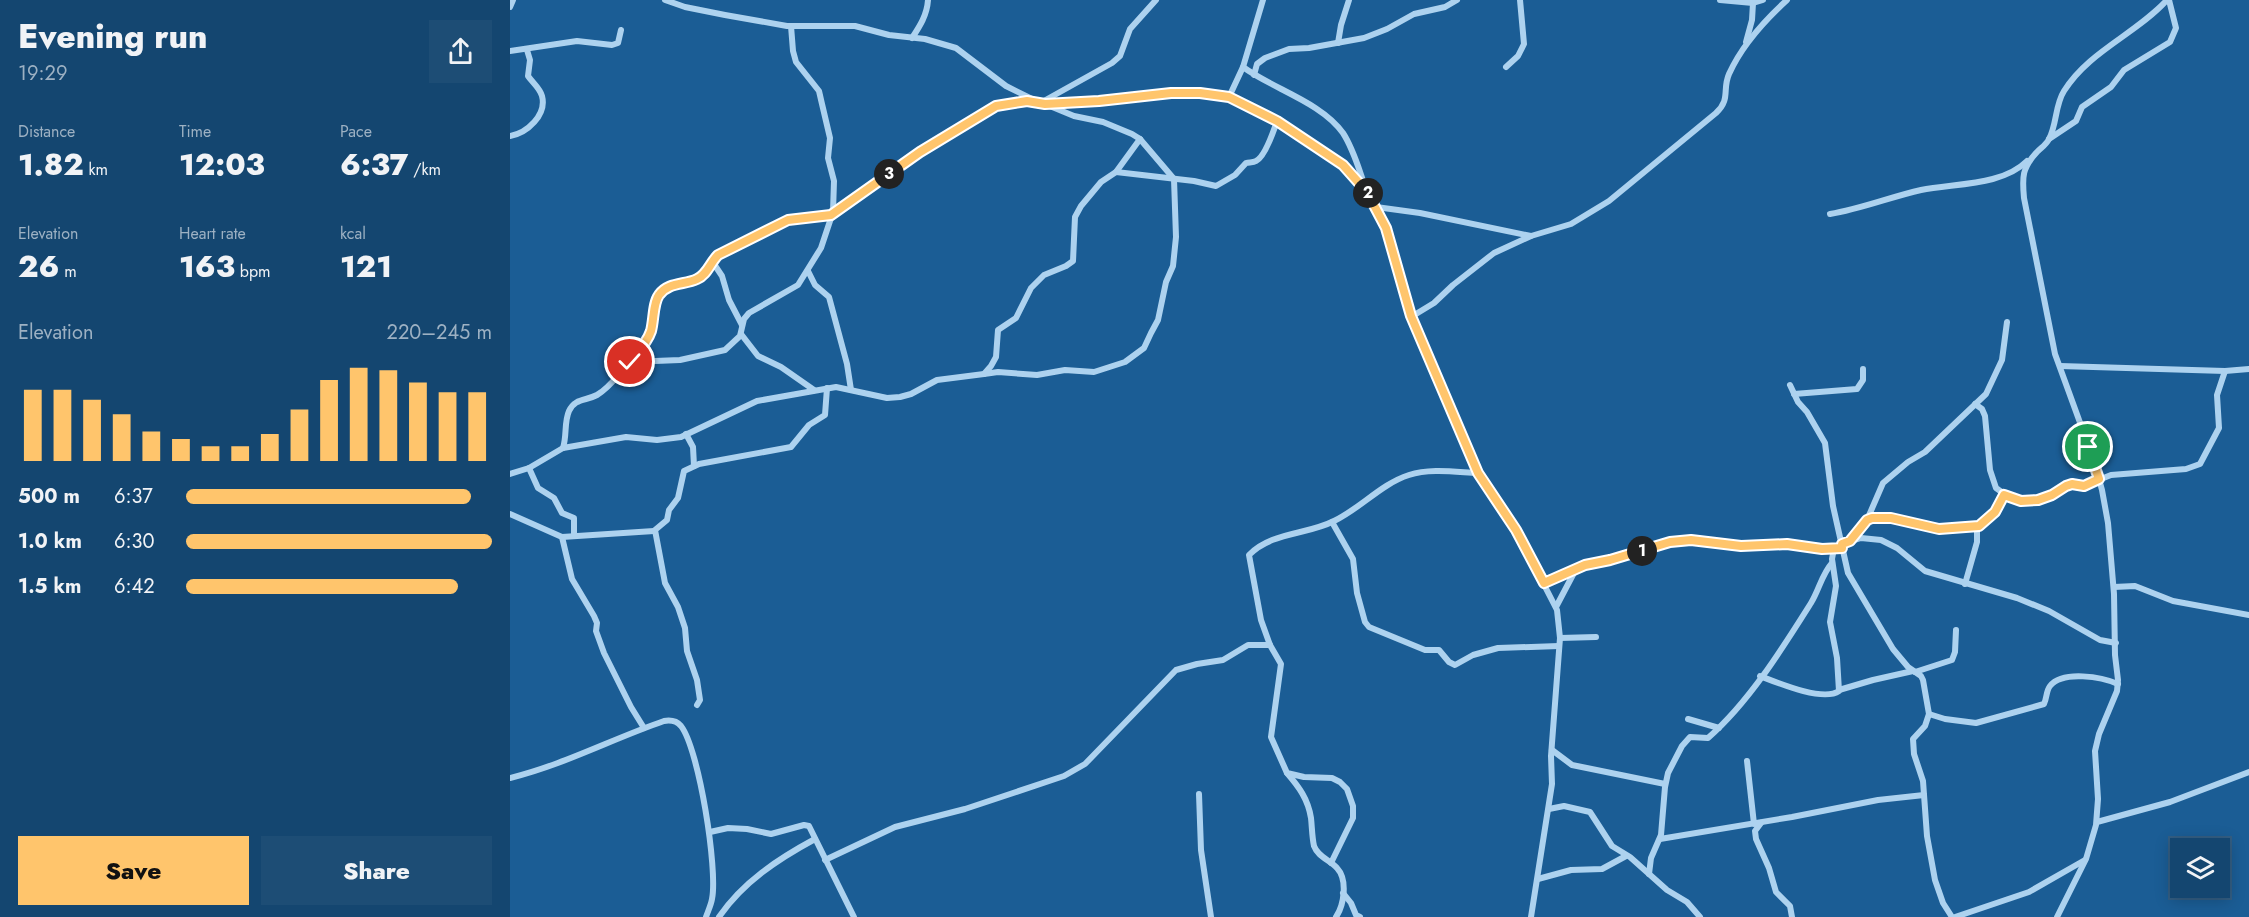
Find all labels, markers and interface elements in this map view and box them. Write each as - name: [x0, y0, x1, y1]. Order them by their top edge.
- text: Evening run: [18, 13, 208, 60]
- button: share: [429, 20, 492, 83]
- text: 19:29: [18, 59, 67, 88]
- text: Distance: [18, 120, 75, 143]
- text: Time: [179, 120, 211, 143]
- text: Pace: [340, 120, 372, 143]
- text: 1.82: [18, 143, 84, 186]
- text: 12:03: [179, 143, 265, 186]
- text: 6:37: [340, 143, 408, 186]
- text: km: [84, 158, 108, 181]
- text: /km: [408, 158, 441, 181]
- pin: 3: [874, 159, 904, 189]
- text: 3: [884, 162, 894, 185]
- pin: 2: [1353, 178, 1383, 208]
- text: 2: [1363, 181, 1373, 204]
- text: Elevation: [18, 222, 78, 245]
- text: Heart rate: [179, 222, 246, 245]
- text: kcal: [340, 222, 366, 245]
- text: 26: [18, 245, 59, 288]
- text: 163: [179, 245, 235, 288]
- text: 121: [340, 245, 392, 288]
- text: m: [59, 260, 77, 283]
- text: bpm: [235, 260, 271, 283]
- text: Elevation: [18, 318, 93, 347]
- text: 220–245 m: [387, 318, 492, 347]
- pin: [604, 336, 655, 387]
- icon: check: [613, 345, 646, 378]
- pin: [2062, 421, 2113, 472]
- icon: arrive: [2071, 430, 2104, 463]
- text: 500 m: [18, 482, 80, 511]
- text: 6:37: [114, 482, 153, 511]
- text: 1.0 km: [18, 527, 82, 556]
- text: 6:30: [114, 527, 154, 556]
- pin: 1: [1627, 536, 1657, 566]
- text: 1: [1638, 539, 1646, 562]
- text: 1.5 km: [18, 572, 81, 601]
- text: 6:42: [114, 572, 155, 601]
- button: Save: [18, 836, 249, 905]
- button: Share: [261, 836, 492, 905]
- map controls: [2170, 838, 2230, 898]
- button: layers: [2170, 838, 2230, 898]

